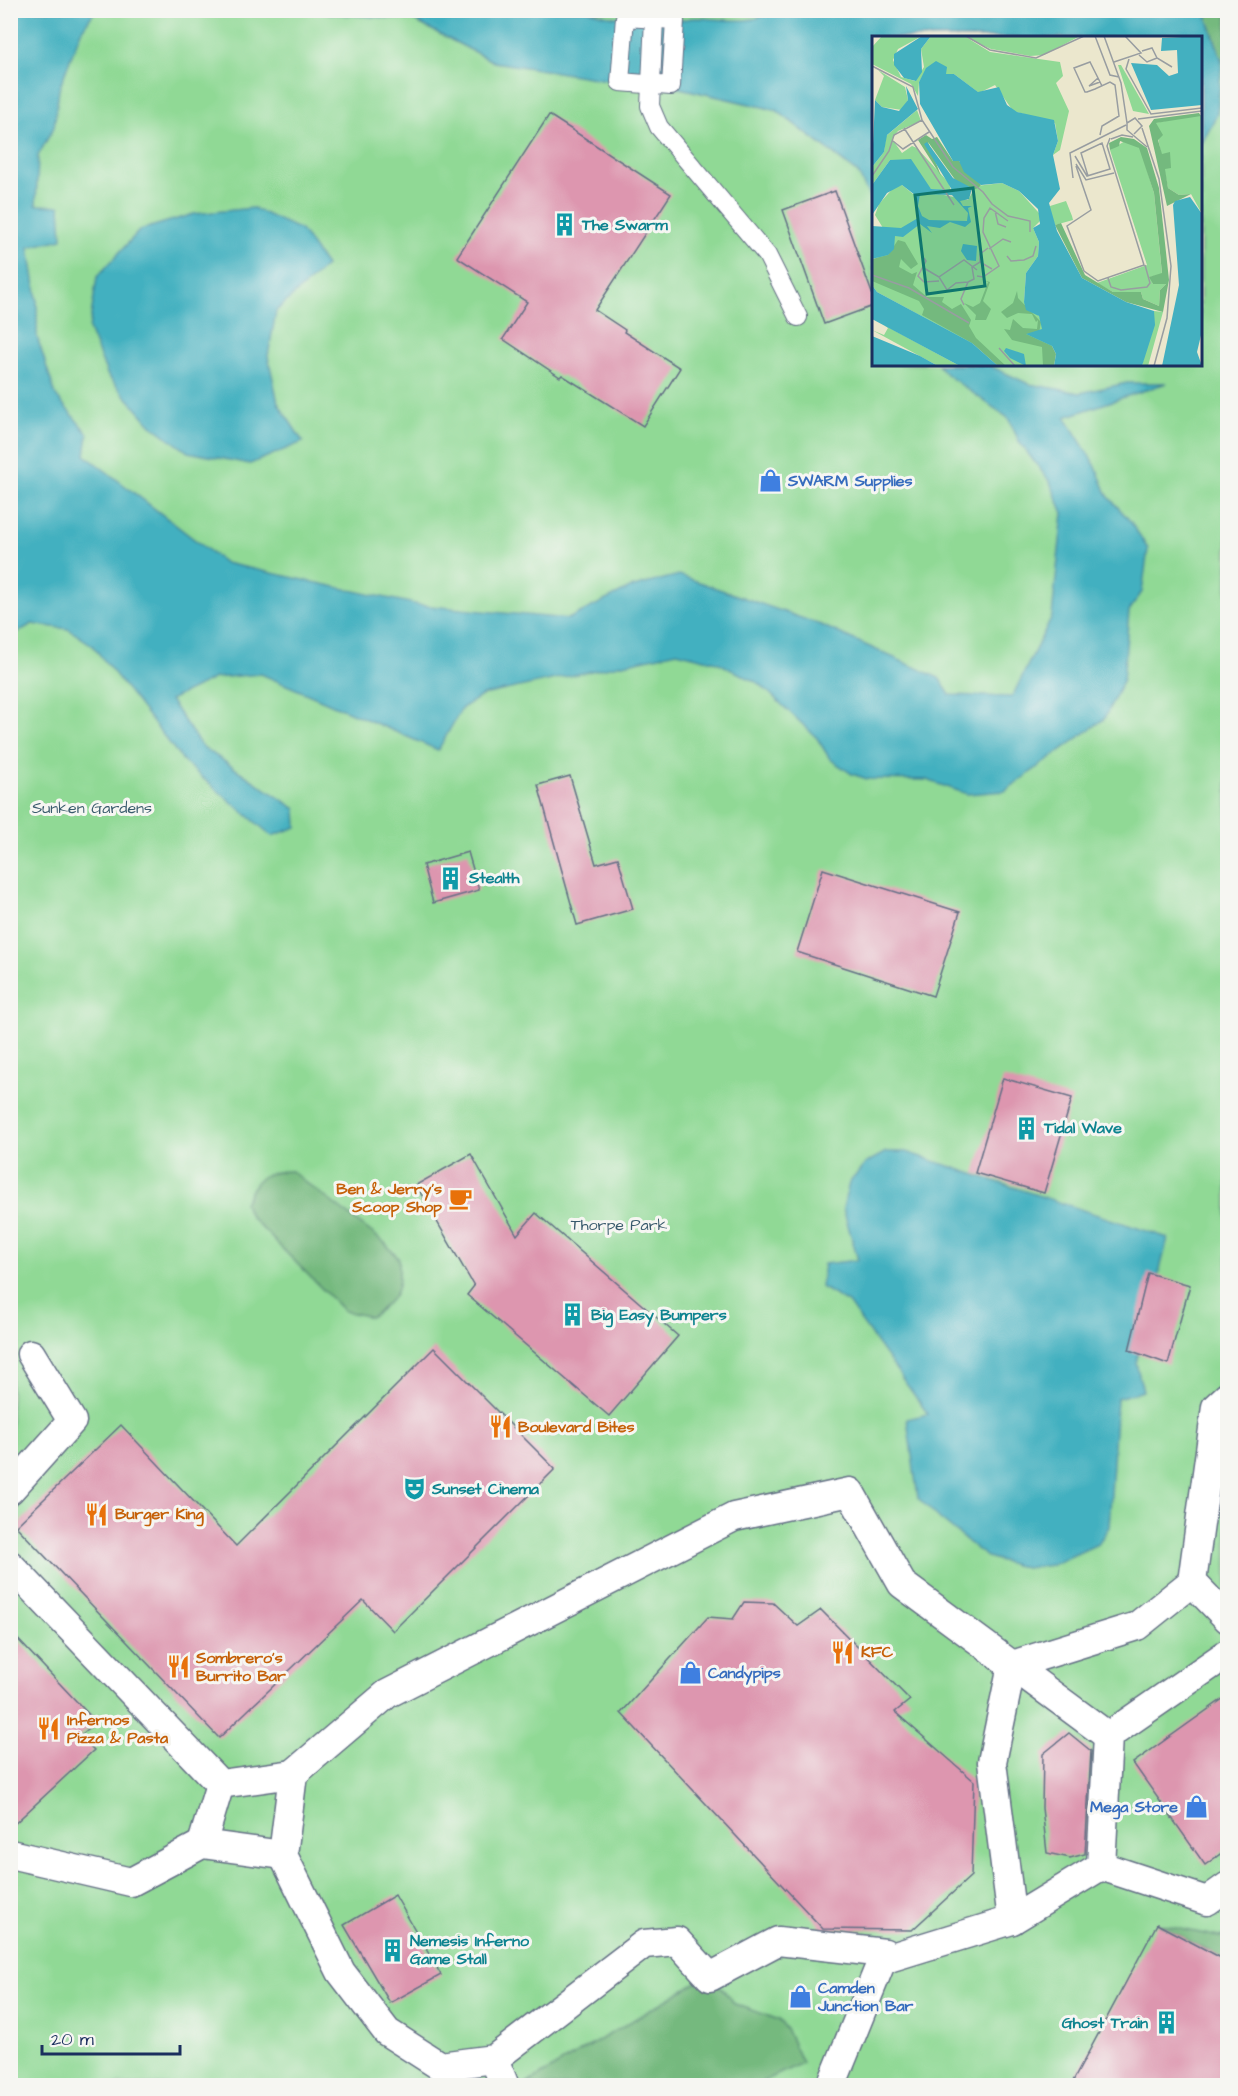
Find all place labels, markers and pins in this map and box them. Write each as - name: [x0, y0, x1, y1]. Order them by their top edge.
- building icon: The Swarm: [551, 212, 577, 238]
- place label: The Swarm: [581, 214, 668, 236]
- shop icon: SWARM Supplies: [757, 468, 783, 494]
- place label: SWARM Supplies: [787, 470, 912, 492]
- building icon: Stealth: [438, 865, 464, 891]
- place label: Stealth: [468, 867, 521, 889]
- building icon: Tidal Wave: [1013, 1115, 1039, 1141]
- place label: Tidal Wave: [1043, 1117, 1122, 1139]
- place label: Ben & Jerry's Scoop Shop: [336, 1178, 442, 1218]
- cafe icon: Ben & Jerry's Scoop Shop: [447, 1185, 473, 1211]
- building icon: Big Easy Bumpers: [560, 1302, 586, 1328]
- place label: Big Easy Bumpers: [591, 1304, 727, 1328]
- restaurant icon: Boulevard Bites: [487, 1414, 513, 1440]
- place label: Boulevard Bites: [518, 1416, 635, 1438]
- theatre icon: Sunset Cinema: [401, 1476, 427, 1502]
- place label: Sunset Cinema: [431, 1478, 540, 1500]
- restaurant icon: Burger King: [84, 1501, 110, 1527]
- place label: Burger King: [115, 1503, 205, 1527]
- restaurant icon: KFC: [830, 1639, 856, 1665]
- place label: KFC: [861, 1641, 894, 1663]
- place label: Sombrero’s Burrito Bar: [195, 1647, 286, 1687]
- restaurant icon: Sombrero’s Burrito Bar: [165, 1654, 191, 1680]
- shop icon: Candypips: [677, 1660, 703, 1686]
- place label: Candypips: [708, 1662, 781, 1685]
- place label: Infernos Pizza & Pasta: [67, 1709, 169, 1749]
- restaurant icon: Infernos Pizza & Pasta: [36, 1716, 62, 1742]
- shop icon: Mega Store: [1183, 1794, 1209, 1820]
- place label: Mega Store: [1090, 1796, 1178, 1820]
- place label: Nemesis Inferno Game Stall: [410, 1930, 530, 1970]
- building icon: Nemesis Inferno Game Stall: [379, 1937, 405, 1963]
- place label: Camden Junction Bar: [817, 1977, 914, 2017]
- shop icon: Camden Junction Bar: [787, 1984, 813, 2010]
- building icon: Ghost Train: [1153, 2010, 1179, 2036]
- place label: Ghost Train: [1062, 2012, 1148, 2034]

